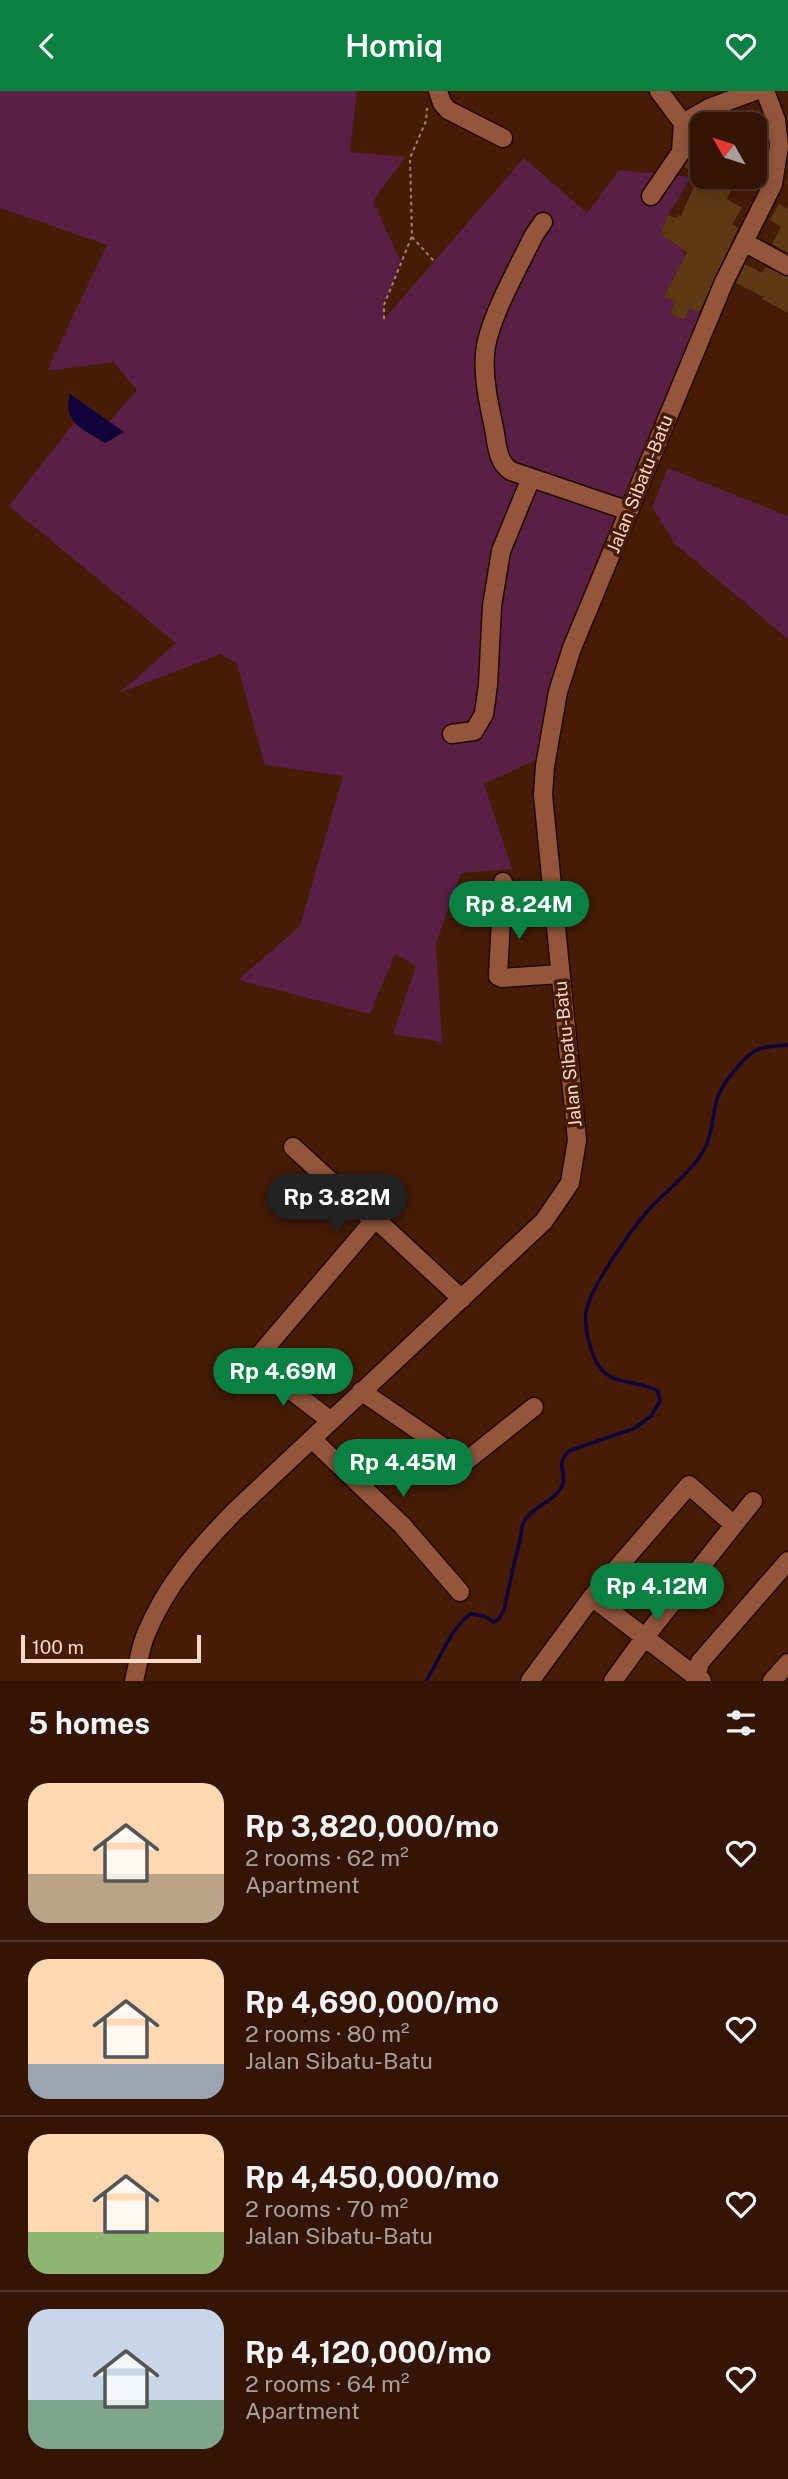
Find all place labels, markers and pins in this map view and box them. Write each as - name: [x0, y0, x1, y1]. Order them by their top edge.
- pin: Rp 8.24M: [447, 881, 591, 941]
- pin: Rp 3.82M: [265, 1175, 409, 1234]
- pin: Rp 4.69M: [211, 1349, 355, 1408]
- pin: Rp 4.45M: [331, 1439, 475, 1499]
- pin: Rp 4.12M: [585, 1563, 729, 1623]

